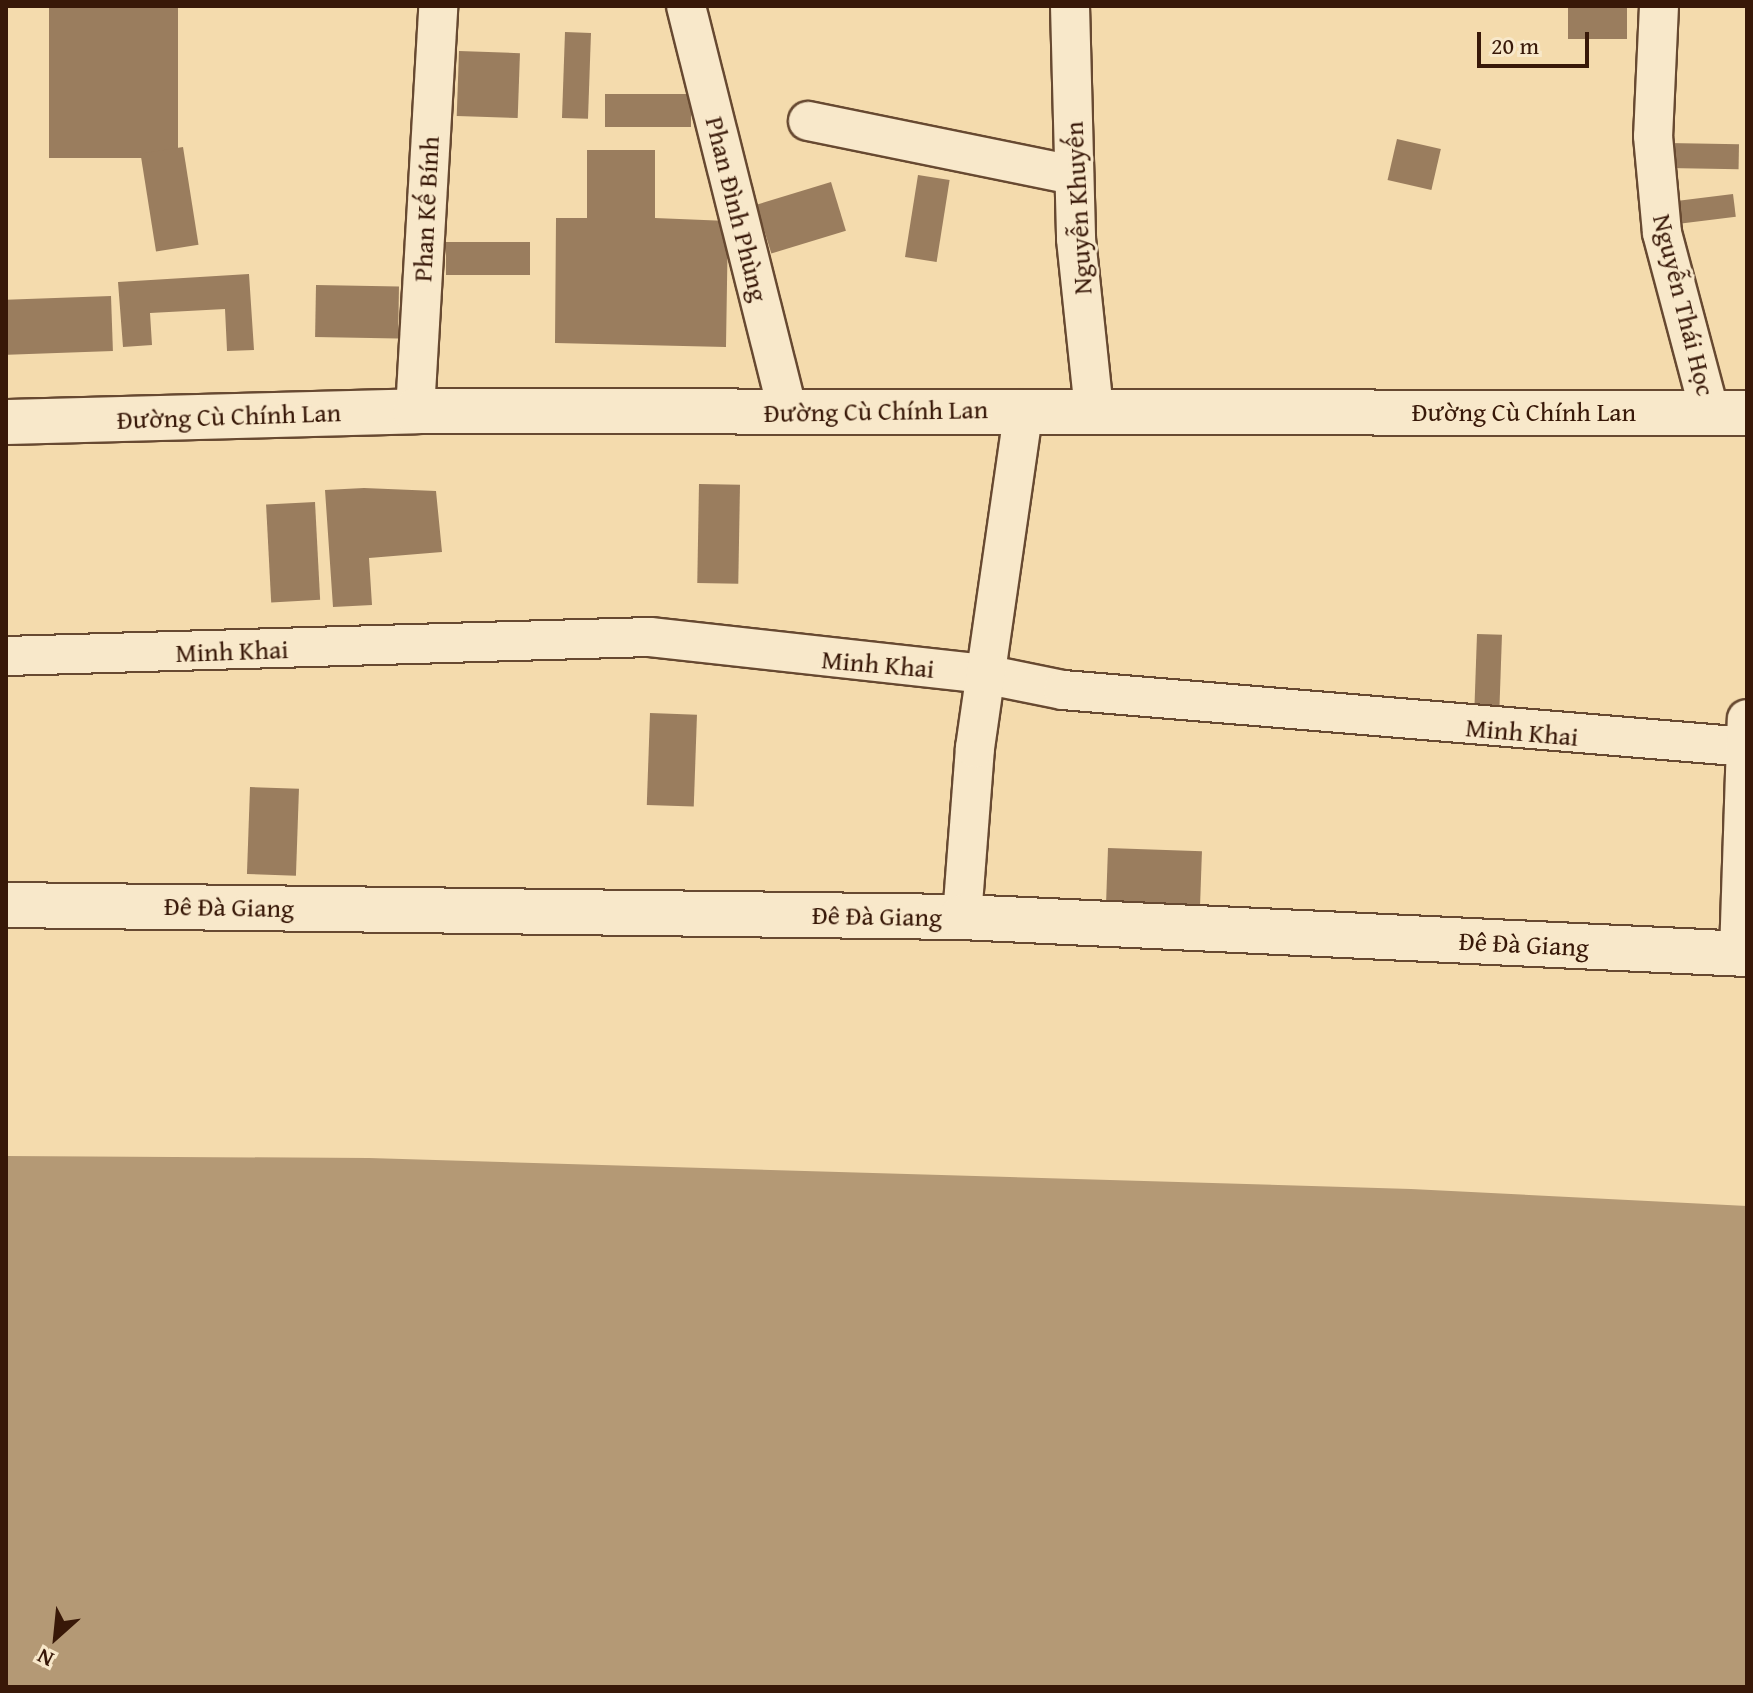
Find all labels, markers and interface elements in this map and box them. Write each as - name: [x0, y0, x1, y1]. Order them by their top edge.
- scale bar: [1481, 16, 1593, 66]
- text: 20 m: [1491, 28, 1539, 63]
- street label: Phan Đình Phùng: [699, 113, 775, 305]
- street label: Nguyễn Khuyến: [1058, 121, 1098, 295]
- street label: Phan Kế Bính: [407, 135, 445, 283]
- street label: Nguyễn Thái Học: [1646, 211, 1722, 399]
- street label: Đường Cù Chính Lan: [764, 393, 988, 429]
- street label: Đường Cù Chính Lan: [116, 396, 342, 436]
- street label: Đường Cù Chính Lan: [1412, 396, 1636, 428]
- street label: Minh Khai: [175, 633, 289, 669]
- street label: Minh Khai: [820, 644, 936, 684]
- street label: Minh Khai: [1464, 712, 1580, 752]
- street label: Đê Đà Giang: [164, 890, 294, 924]
- street label: Đê Đà Giang: [812, 899, 942, 933]
- street label: Đê Đà Giang: [1458, 925, 1590, 963]
- north arrow: [16, 1597, 96, 1677]
- text: N: [31, 1641, 59, 1676]

